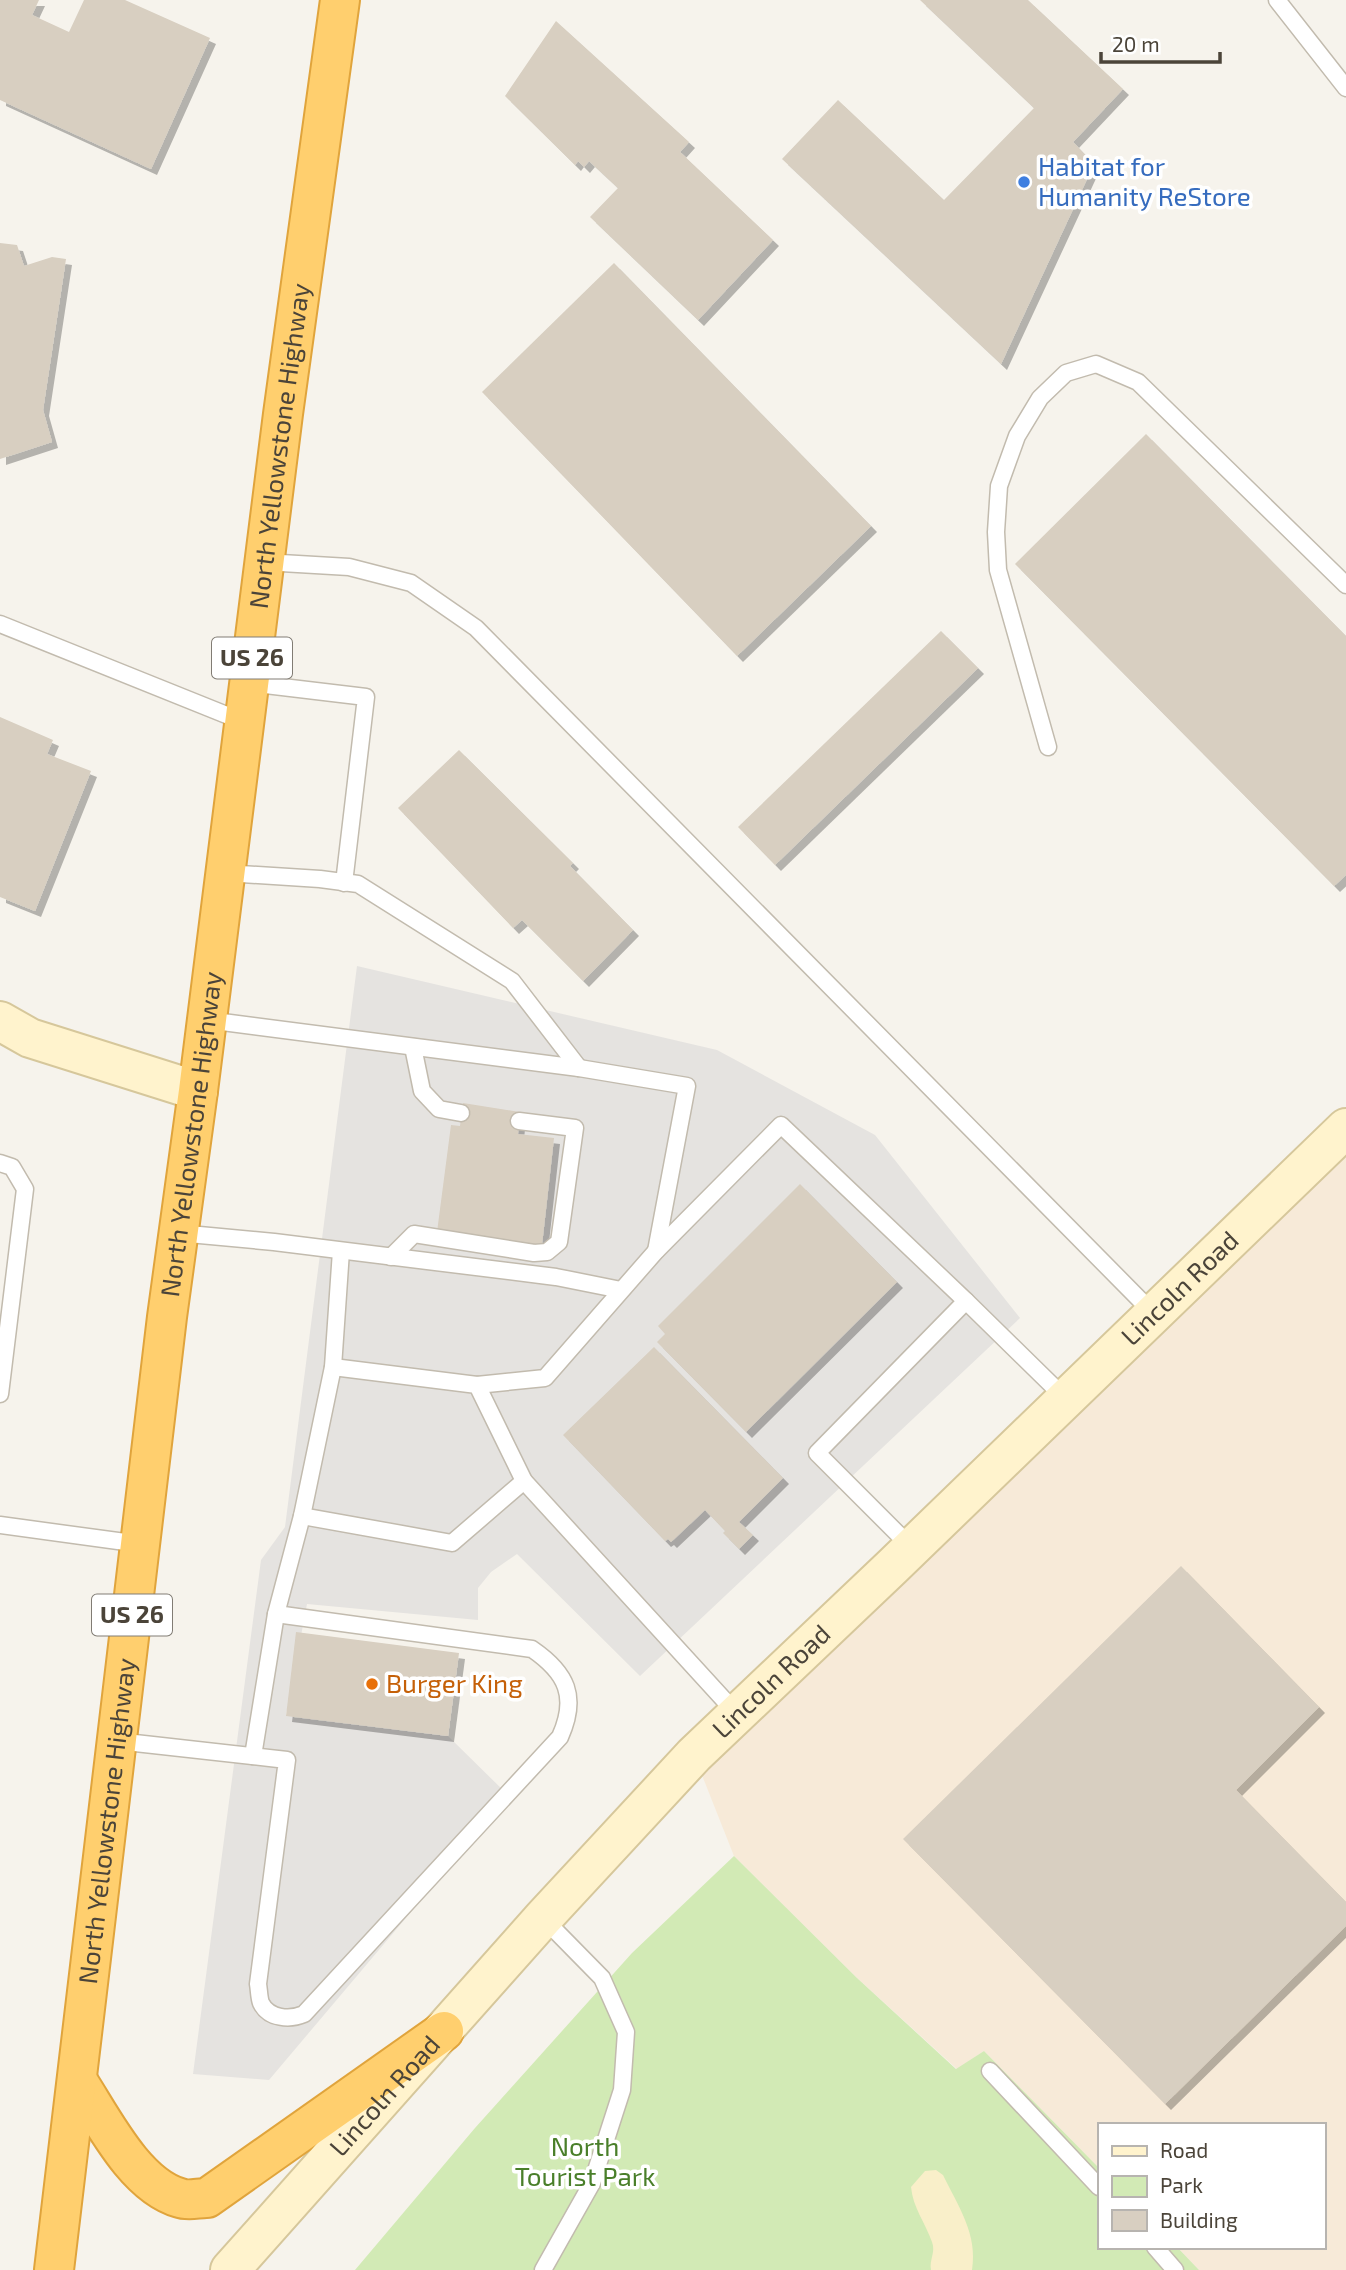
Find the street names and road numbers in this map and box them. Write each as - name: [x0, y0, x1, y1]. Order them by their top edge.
- street label: North Yellowstone Highway: [242, 281, 315, 610]
- road number: US 26: [212, 638, 292, 678]
- street label: North Yellowstone Highway: [153, 969, 227, 1299]
- street label: Lincoln Road: [1114, 1224, 1244, 1351]
- road number: US 26: [92, 1595, 172, 1636]
- street label: Lincoln Road: [705, 1617, 836, 1744]
- street label: North Yellowstone Highway: [71, 1656, 140, 1986]
- street label: Lincoln Road: [322, 2028, 445, 2162]

